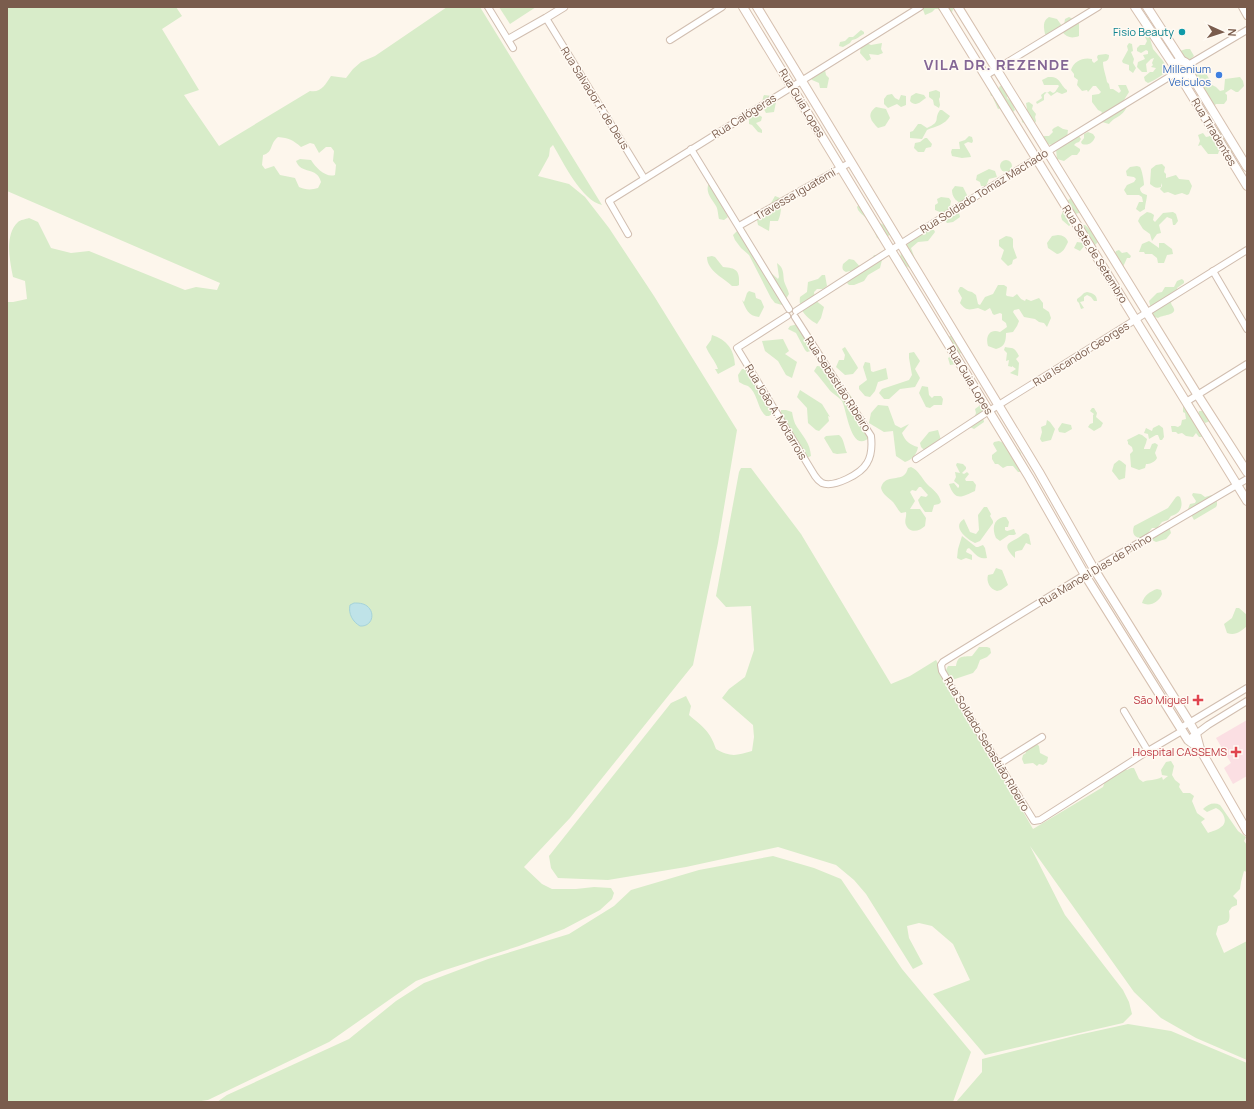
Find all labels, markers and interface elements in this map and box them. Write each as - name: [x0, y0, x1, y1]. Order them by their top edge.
- north arrow: [1202, 12, 1242, 52]
- place label: Fisio Beauty: [1113, 24, 1174, 39]
- marker: Fisio Beauty: [1177, 27, 1187, 37]
- text: N: [1225, 28, 1240, 37]
- street label: Rua Salvador F. de Deus: [558, 44, 633, 152]
- district label: VILA DR. REZENDE: [924, 54, 1070, 75]
- place label: Millenium Veículos: [1163, 61, 1211, 89]
- street label: Rua Guia Lopes: [776, 66, 829, 140]
- marker: Millenium Veículos: [1214, 70, 1224, 80]
- street label: Rua Calógeras: [709, 90, 779, 141]
- street label: Rua Tiradentes: [1188, 95, 1241, 169]
- street label: Rua Soldado Tomaz Machado: [917, 145, 1051, 236]
- street label: Travessa Iguatemi: [751, 164, 838, 223]
- street label: Rua Sete de Setembro: [1059, 202, 1132, 306]
- street label: Rua Iscandor Georges: [1030, 318, 1132, 389]
- street label: Rua Sebastião Ribeiro: [802, 333, 875, 435]
- street label: Rua Guia Lopes: [944, 343, 997, 417]
- street label: Rua João A. Motarrois: [742, 361, 811, 463]
- street label: Rua Manoel Dias de Pinho: [1035, 530, 1154, 609]
- street label: Rua Soldado Sebastião Ribeiro: [941, 674, 1034, 814]
- place label: São Miguel: [1134, 692, 1189, 707]
- marker: São Miguel: [1192, 694, 1204, 706]
- place label: Hospital CASSEMS: [1132, 744, 1227, 759]
- marker: Hospital CASSEMS: [1230, 746, 1242, 758]

